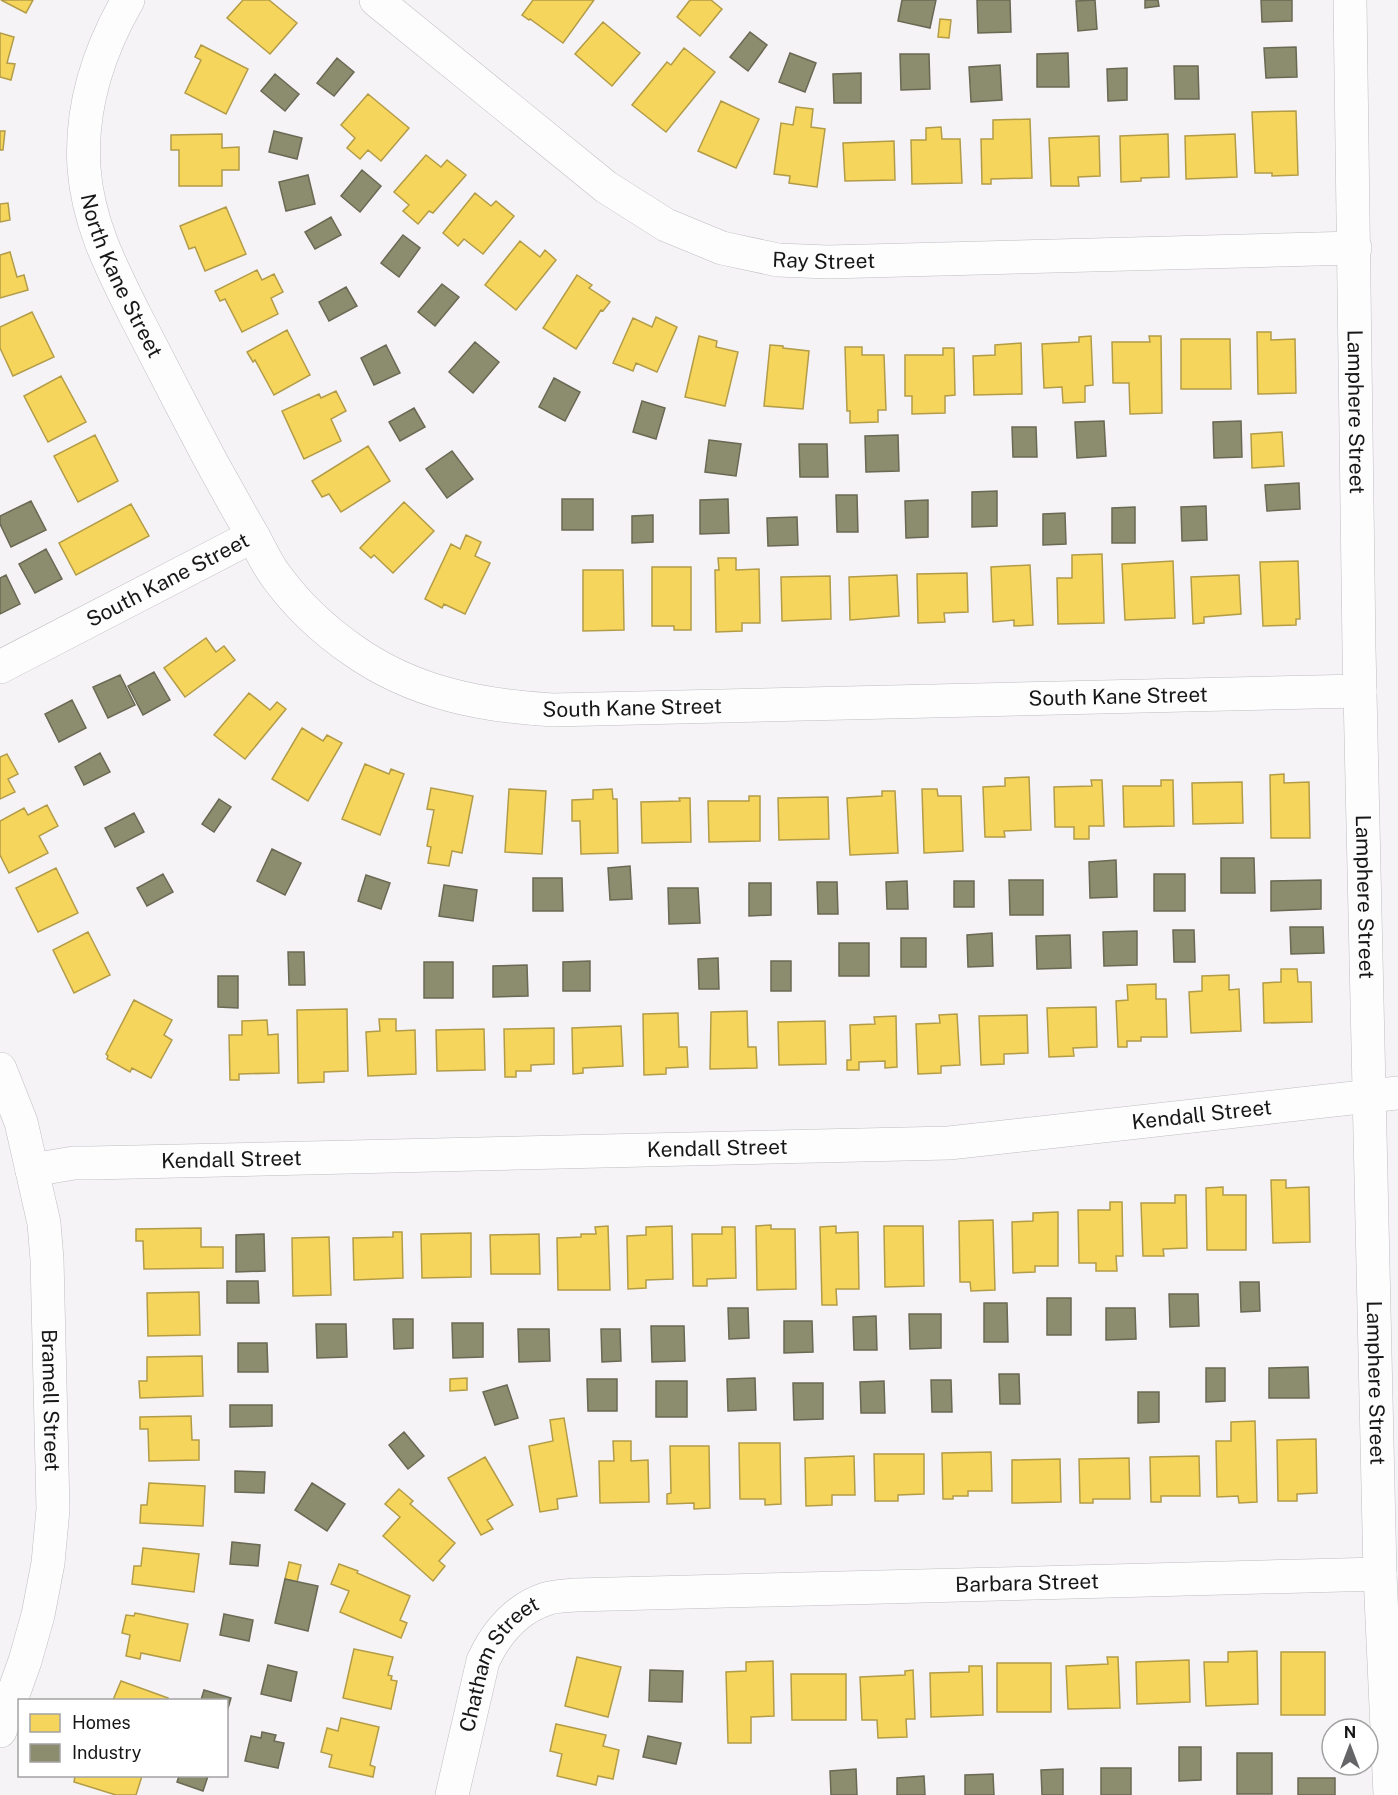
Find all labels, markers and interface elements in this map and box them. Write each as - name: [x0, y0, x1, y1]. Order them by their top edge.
- street label: North Kane Street: [76, 191, 168, 362]
- street label: Ray Street: [772, 247, 875, 274]
- street label: Lamphere Street: [1343, 330, 1370, 494]
- street label: South Kane Street: [82, 527, 253, 632]
- street label: South Kane Street: [1028, 682, 1208, 711]
- street label: South Kane Street: [542, 693, 722, 722]
- street label: Lamphere Street: [1351, 814, 1380, 979]
- street label: Kendall Street: [1130, 1094, 1273, 1135]
- street label: Kendall Street: [647, 1134, 788, 1162]
- street label: Kendall Street: [161, 1145, 302, 1173]
- street label: Lamphere Street: [1362, 1300, 1391, 1465]
- street label: Bramell Street: [37, 1329, 65, 1472]
- street label: Barbara Street: [955, 1568, 1099, 1597]
- street label: Chatham Street: [454, 1591, 543, 1734]
- legend: [18, 1699, 228, 1777]
- text: Homes: [72, 1712, 131, 1733]
- north arrow: [1320, 1717, 1380, 1777]
- text: N: [1344, 1723, 1356, 1742]
- text: Industry: [72, 1742, 142, 1763]

